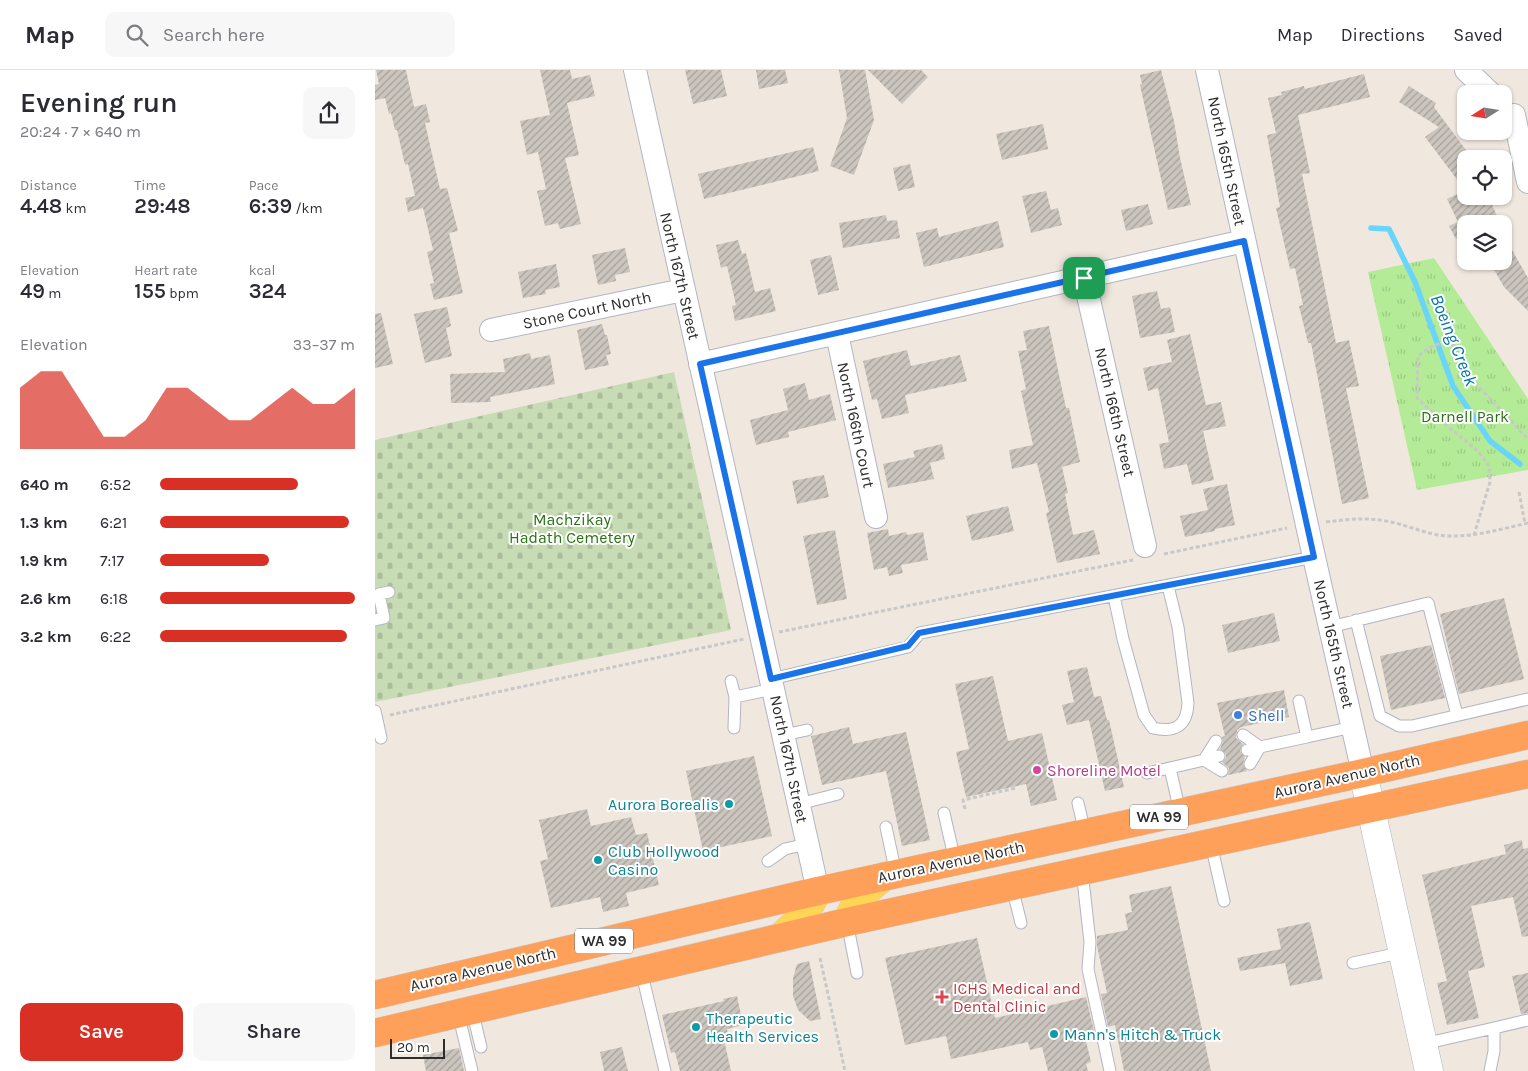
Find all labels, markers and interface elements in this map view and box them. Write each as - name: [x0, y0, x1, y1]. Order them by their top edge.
- search box: [105, 12, 455, 57]
- text: Map: [25, 21, 75, 49]
- icon: search: [123, 21, 151, 49]
- text: Search here: [163, 24, 265, 46]
- text: Map: [1277, 24, 1313, 46]
- text: Directions: [1341, 24, 1425, 46]
- text: Saved: [1453, 24, 1503, 46]
- north arrow: [1457, 85, 1513, 140]
- map controls: [1457, 85, 1512, 270]
- text: Evening run: [20, 86, 177, 119]
- button: share: [303, 87, 355, 139]
- street label: North 165th Street: [1204, 95, 1250, 227]
- text: 20:24 · 7 × 640 m: [20, 122, 141, 141]
- button: locate: [1457, 150, 1512, 205]
- text: Distance: [20, 177, 77, 194]
- text: Time: [134, 177, 166, 194]
- text: Pace: [249, 177, 279, 194]
- text: 4.48: [20, 194, 62, 218]
- text: 29:48: [134, 194, 191, 218]
- text: 6:39: [249, 194, 292, 218]
- text: km: [62, 200, 87, 217]
- text: /km: [292, 200, 323, 217]
- street label: North 167th Street: [656, 210, 704, 342]
- button: layers: [1457, 215, 1512, 270]
- pin: [1063, 257, 1105, 299]
- text: Elevation: [20, 262, 79, 279]
- text: Heart rate: [134, 262, 197, 279]
- text: kcal: [249, 262, 275, 279]
- icon: arrive: [1070, 264, 1098, 292]
- text: 49: [20, 279, 45, 303]
- text: 155: [134, 279, 166, 303]
- text: 324: [249, 279, 286, 303]
- text: m: [45, 285, 61, 302]
- text: bpm: [166, 285, 199, 302]
- street label: Stone Court North: [521, 287, 653, 333]
- water label: Boeing Creek: [1426, 291, 1483, 390]
- text: Elevation: [20, 335, 88, 354]
- text: 33–37 m: [293, 335, 355, 354]
- street label: North 166th Street: [1091, 346, 1139, 478]
- street label: North 166th Court: [833, 360, 879, 490]
- park label: Darnell Park: [1421, 407, 1509, 426]
- text: 640 m: [20, 475, 69, 494]
- text: 6:52: [100, 475, 131, 494]
- park label: Machzikay Hadath Cemetery: [509, 510, 636, 547]
- text: 1.3 km: [20, 513, 68, 532]
- text: 6:21: [100, 513, 127, 532]
- text: 1.9 km: [20, 551, 68, 570]
- text: 7:17: [100, 551, 124, 570]
- street label: North 165th Street: [1310, 578, 1358, 710]
- text: 2.6 km: [20, 589, 72, 608]
- text: 6:18: [100, 589, 128, 608]
- text: 3.2 km: [20, 627, 72, 646]
- text: 6:22: [100, 627, 131, 646]
- street label: North 167th Street: [766, 693, 812, 825]
- place label: Shell: [1248, 706, 1285, 725]
- marker: Shell: [1232, 709, 1244, 721]
- street label: Aurora Avenue North: [1272, 750, 1422, 802]
- place label: Shoreline Motel: [1047, 761, 1161, 780]
- marker: Shoreline Motel: [1031, 764, 1043, 776]
- place label: Aurora Borealis: [608, 795, 719, 814]
- marker: Aurora Borealis: [723, 798, 735, 810]
- road number: WA 99: [1130, 804, 1188, 830]
- street label: Aurora Avenue North: [876, 837, 1026, 887]
- place label: Club Hollywood Casino: [608, 842, 720, 879]
- marker: Club Hollywood Casino: [592, 854, 604, 866]
- road number: WA 99: [575, 928, 633, 954]
- street label: Aurora Avenue North: [408, 943, 558, 995]
- place label: ICHS Medical and Dental Clinic: [953, 979, 1081, 1016]
- marker: ICHS Medical and Dental Clinic: [935, 990, 949, 1004]
- button: Save: [20, 1003, 183, 1061]
- button: Share: [193, 1003, 355, 1061]
- place label: Therapeutic Health Services: [706, 1009, 819, 1046]
- marker: Therapeutic Health Services: [690, 1021, 702, 1033]
- place label: Mann's Hitch & Truck: [1064, 1025, 1221, 1044]
- marker: Mann's Hitch & Truck: [1048, 1028, 1060, 1040]
- scale bar: [390, 1036, 445, 1059]
- text: 20 m: [397, 1039, 430, 1056]

